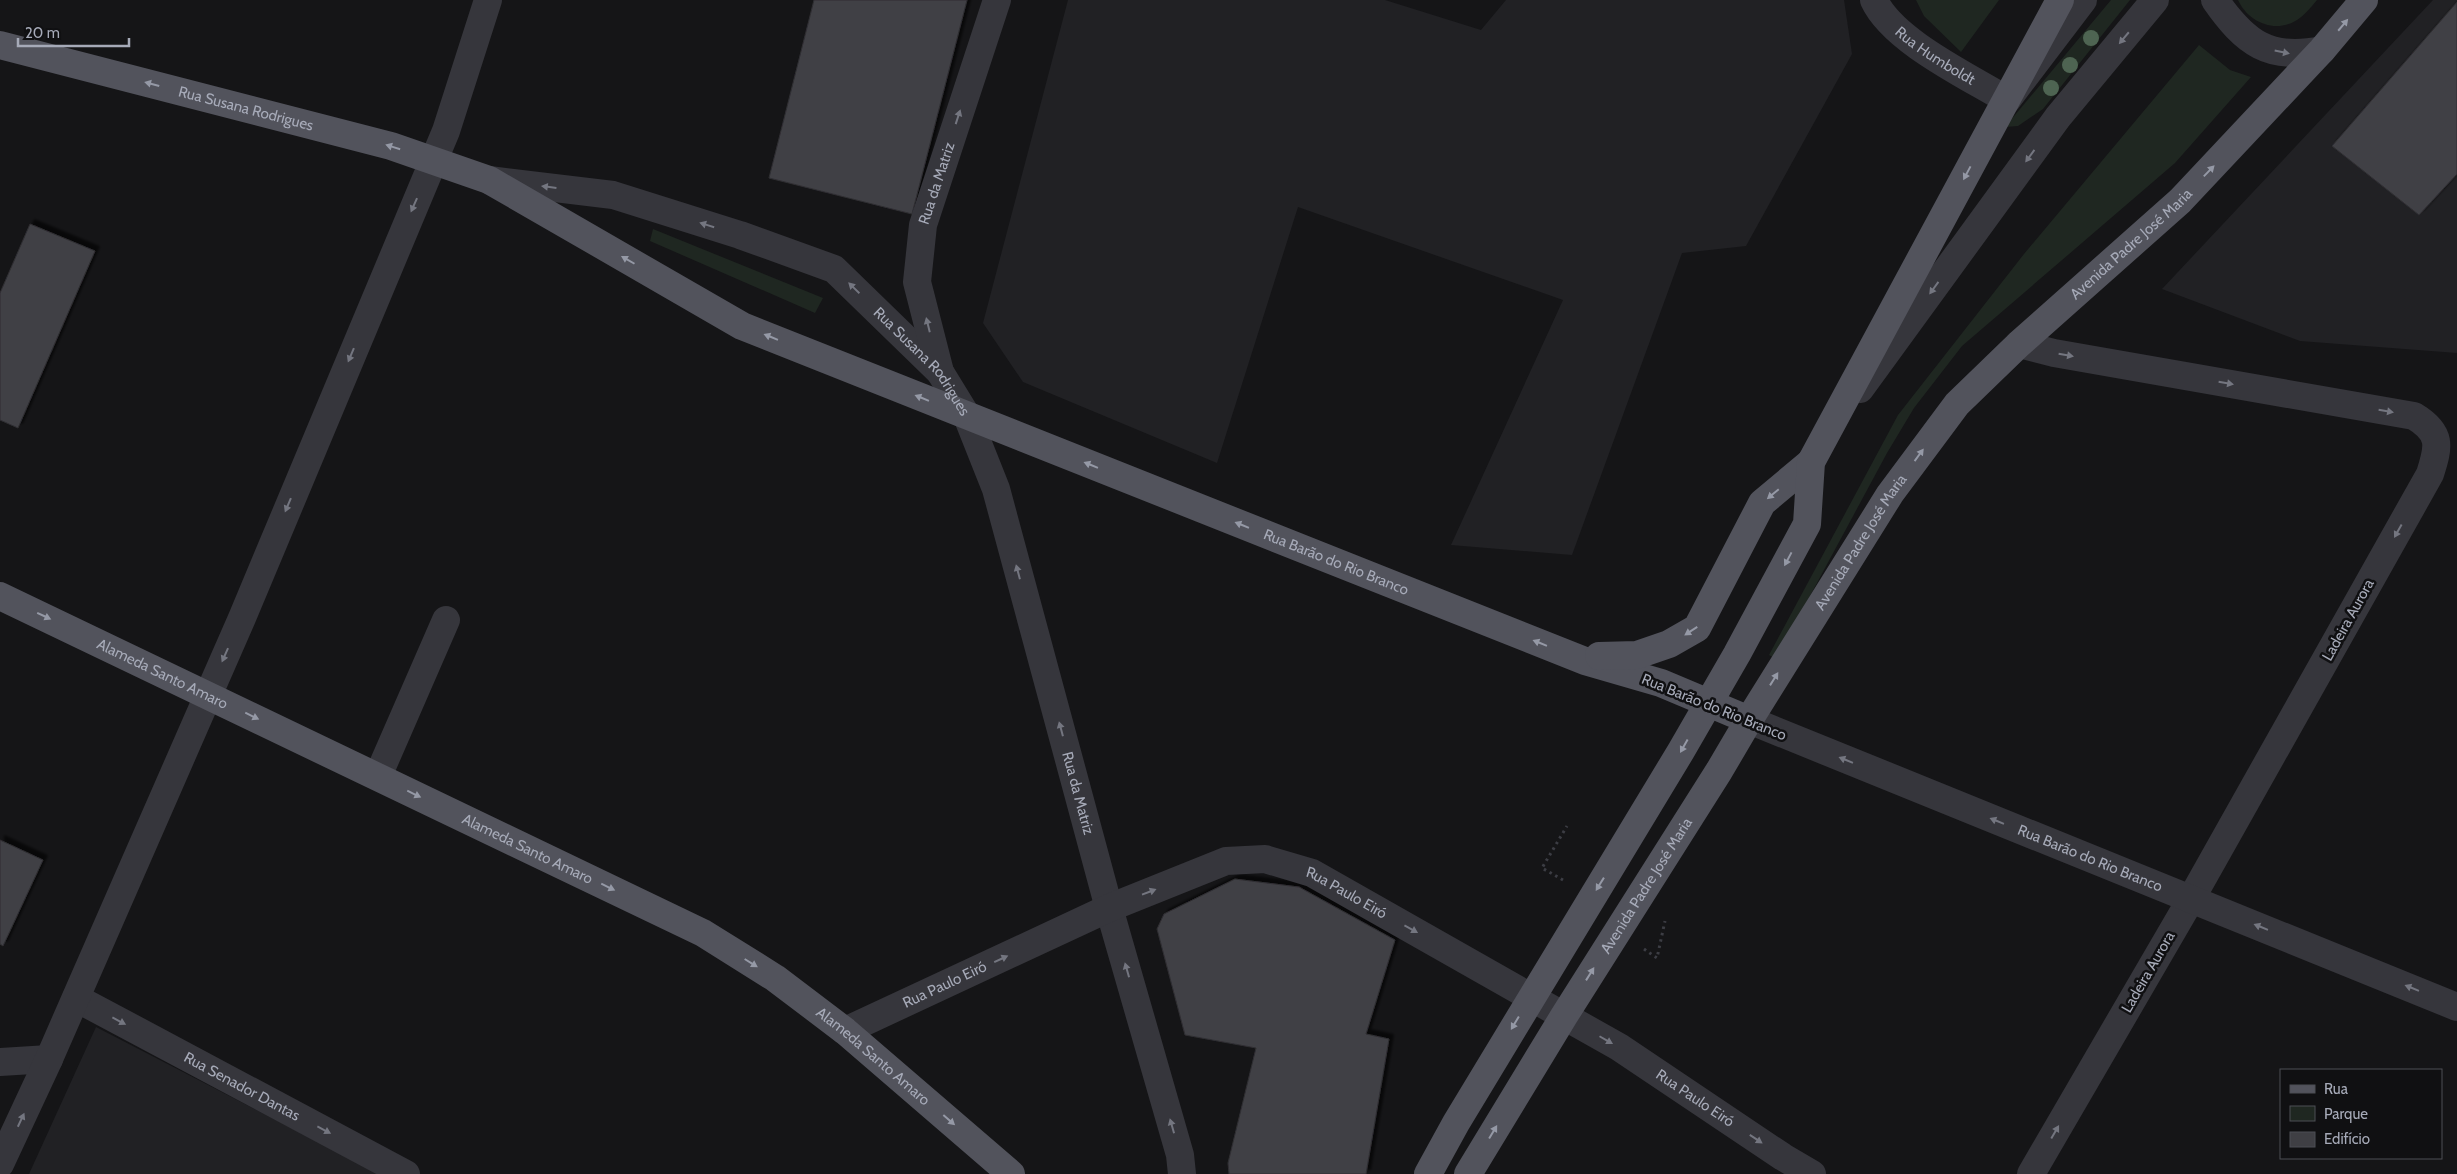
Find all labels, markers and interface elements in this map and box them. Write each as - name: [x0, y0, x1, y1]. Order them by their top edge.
- scale bar: [18, 15, 129, 47]
- one-way arrow: [2337, 19, 2348, 31]
- street label: Rua Humboldt: [1891, 23, 1978, 89]
- text: 20 m: [25, 24, 60, 42]
- one-way arrow: [2118, 31, 2130, 43]
- one-way arrow: [2275, 48, 2290, 56]
- one-way arrow: [144, 80, 159, 88]
- street label: Rua Susana Rodrigues: [176, 82, 315, 135]
- one-way arrow: [955, 110, 962, 125]
- street label: Rua da Matriz: [915, 140, 959, 227]
- one-way arrow: [386, 143, 401, 151]
- one-way arrow: [2024, 149, 2035, 162]
- one-way arrow: [2203, 165, 2215, 177]
- one-way arrow: [1963, 166, 1971, 181]
- one-way arrow: [541, 183, 557, 191]
- street label: Avenida Padre José Maria: [2067, 184, 2196, 303]
- one-way arrow: [409, 198, 417, 212]
- one-way arrow: [699, 220, 714, 228]
- one-way arrow: [621, 256, 636, 264]
- one-way arrow: [1929, 281, 1939, 295]
- one-way arrow: [848, 283, 860, 295]
- street label: Rua Susana Rodrigues: [870, 303, 974, 419]
- one-way arrow: [924, 317, 932, 332]
- one-way arrow: [764, 333, 778, 341]
- one-way arrow: [346, 348, 354, 362]
- one-way arrow: [2059, 352, 2075, 360]
- one-way arrow: [2219, 380, 2235, 388]
- one-way arrow: [915, 393, 929, 401]
- one-way arrow: [2379, 408, 2395, 416]
- one-way arrow: [1913, 449, 1924, 462]
- one-way arrow: [1084, 460, 1098, 468]
- street label: Avenida Padre José Maria: [1811, 470, 1911, 613]
- one-way arrow: [1767, 488, 1780, 499]
- one-way arrow: [284, 498, 292, 512]
- one-way arrow: [1235, 520, 1249, 528]
- one-way arrow: [2394, 524, 2403, 538]
- street label: Rua Barão do Rio Branco: [1261, 525, 1411, 599]
- one-way arrow: [1784, 552, 1792, 566]
- one-way arrow: [1014, 565, 1022, 580]
- street label: Ladeira Aurora: [2318, 575, 2378, 664]
- one-way arrow: [37, 613, 51, 621]
- one-way arrow: [1684, 626, 1698, 636]
- street label: Alameda Santo Amaro: [94, 635, 231, 713]
- one-way arrow: [1532, 638, 1547, 646]
- one-way arrow: [221, 648, 229, 662]
- street label: Rua Barão do Rio Branco: [1639, 670, 1789, 744]
- one-way arrow: [1770, 672, 1779, 685]
- one-way arrow: [245, 712, 259, 720]
- one-way arrow: [1057, 722, 1065, 737]
- one-way arrow: [1680, 739, 1689, 752]
- street label: Rua da Matriz: [1058, 750, 1098, 837]
- one-way arrow: [1839, 755, 1853, 763]
- one-way arrow: [407, 790, 421, 798]
- street label: Alameda Santo Amaro: [459, 810, 596, 888]
- street label: Avenida Padre José Maria: [1597, 814, 1696, 957]
- one-way arrow: [1990, 816, 2004, 824]
- street label: Rua Barão do Rio Branco: [2015, 821, 2165, 896]
- street label: Rua Paulo Eiró: [1304, 863, 1390, 923]
- one-way arrow: [1595, 878, 1604, 891]
- one-way arrow: [601, 883, 615, 891]
- one-way arrow: [1142, 888, 1157, 896]
- one-way arrow: [2254, 923, 2268, 931]
- one-way arrow: [1404, 925, 1418, 933]
- street label: Ladeira Aurora: [2118, 928, 2179, 1016]
- one-way arrow: [994, 955, 1008, 963]
- street label: Rua Paulo Eiró: [900, 957, 990, 1012]
- one-way arrow: [744, 959, 758, 968]
- one-way arrow: [1123, 963, 1131, 978]
- one-way arrow: [1585, 968, 1595, 981]
- one-way arrow: [2405, 984, 2419, 992]
- street label: Alameda Santo Amaro: [813, 1003, 934, 1109]
- one-way arrow: [112, 1016, 126, 1025]
- one-way arrow: [1511, 1017, 1520, 1030]
- one-way arrow: [1599, 1036, 1612, 1045]
- street label: Rua Senador Dantas: [181, 1048, 303, 1125]
- street label: Rua Paulo Eiró: [1653, 1065, 1738, 1131]
- legend: [2280, 1069, 2442, 1159]
- text: Rua: [2324, 1080, 2349, 1098]
- text: Parque: [2324, 1105, 2368, 1123]
- one-way arrow: [17, 1113, 25, 1127]
- one-way arrow: [942, 1115, 955, 1126]
- one-way arrow: [1168, 1119, 1176, 1134]
- one-way arrow: [2051, 1124, 2059, 1139]
- one-way arrow: [317, 1126, 331, 1134]
- one-way arrow: [1489, 1126, 1498, 1139]
- text: Edifício: [2324, 1130, 2370, 1148]
- one-way arrow: [1749, 1134, 1763, 1144]

